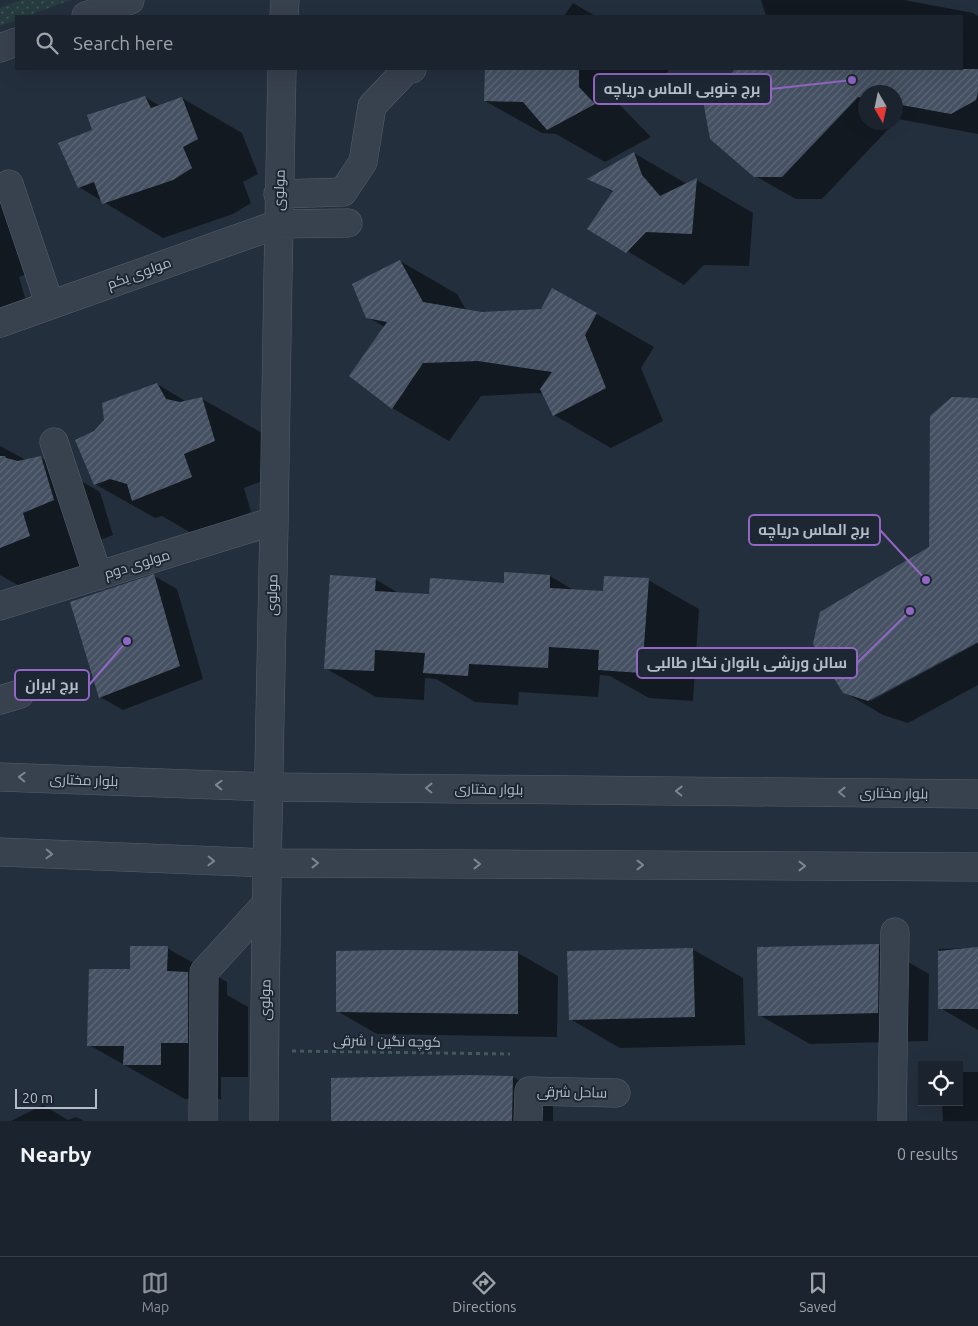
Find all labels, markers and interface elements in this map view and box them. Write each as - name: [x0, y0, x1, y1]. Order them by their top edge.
- search box: [15, 15, 963, 70]
- icon: search: [33, 29, 61, 57]
- text: Search here: [73, 32, 173, 54]
- callout: برج جنوبی الماس دریاچه: [594, 74, 771, 104]
- text: برج جنوبی الماس دریاچه: [604, 80, 760, 100]
- north arrow: [858, 85, 903, 130]
- street label: مولوی: [270, 169, 288, 211]
- street label: مولوی یکم: [105, 254, 174, 294]
- callout: برج الماس دریاچه: [749, 515, 880, 545]
- text: برج الماس دریاچه: [758, 521, 870, 541]
- street label: مولوی دوم: [102, 546, 172, 583]
- street label: مولوی: [264, 574, 280, 616]
- callout: سالن ورزشی بانوان نگار طالبی: [637, 648, 857, 678]
- text: سالن ورزشی بانوان نگار طالبی: [647, 654, 847, 672]
- callout: برج ایران: [15, 670, 89, 700]
- text: برج ایران: [25, 676, 79, 695]
- street label: بلوار مختاری: [49, 771, 119, 789]
- one-way arrow: [18, 772, 26, 783]
- one-way arrow: [215, 780, 223, 790]
- street label: بلوار مختاری: [455, 780, 523, 798]
- one-way arrow: [425, 783, 433, 793]
- street label: بلوار مختاری: [860, 784, 928, 802]
- one-way arrow: [675, 786, 683, 796]
- one-way arrow: [838, 787, 846, 797]
- one-way arrow: [45, 849, 53, 860]
- one-way arrow: [207, 855, 215, 866]
- one-way arrow: [312, 858, 319, 868]
- one-way arrow: [474, 859, 482, 869]
- one-way arrow: [636, 860, 644, 870]
- one-way arrow: [799, 861, 807, 871]
- street label: مولوی: [257, 979, 273, 1021]
- street label: کوچه نگین ۱ شرقی: [333, 1032, 441, 1052]
- map controls: [918, 1061, 963, 1106]
- button: locate: [918, 1061, 963, 1106]
- street label: ساحل شرقی: [537, 1083, 607, 1101]
- scale bar: [15, 1086, 98, 1109]
- text: 20 m: [22, 1090, 53, 1106]
- text: Nearby: [20, 1142, 91, 1166]
- text: 0 results: [897, 1145, 958, 1163]
- tab: Map: [141, 1269, 169, 1315]
- tab: Directions: [452, 1269, 516, 1315]
- tab: Saved: [799, 1269, 837, 1315]

